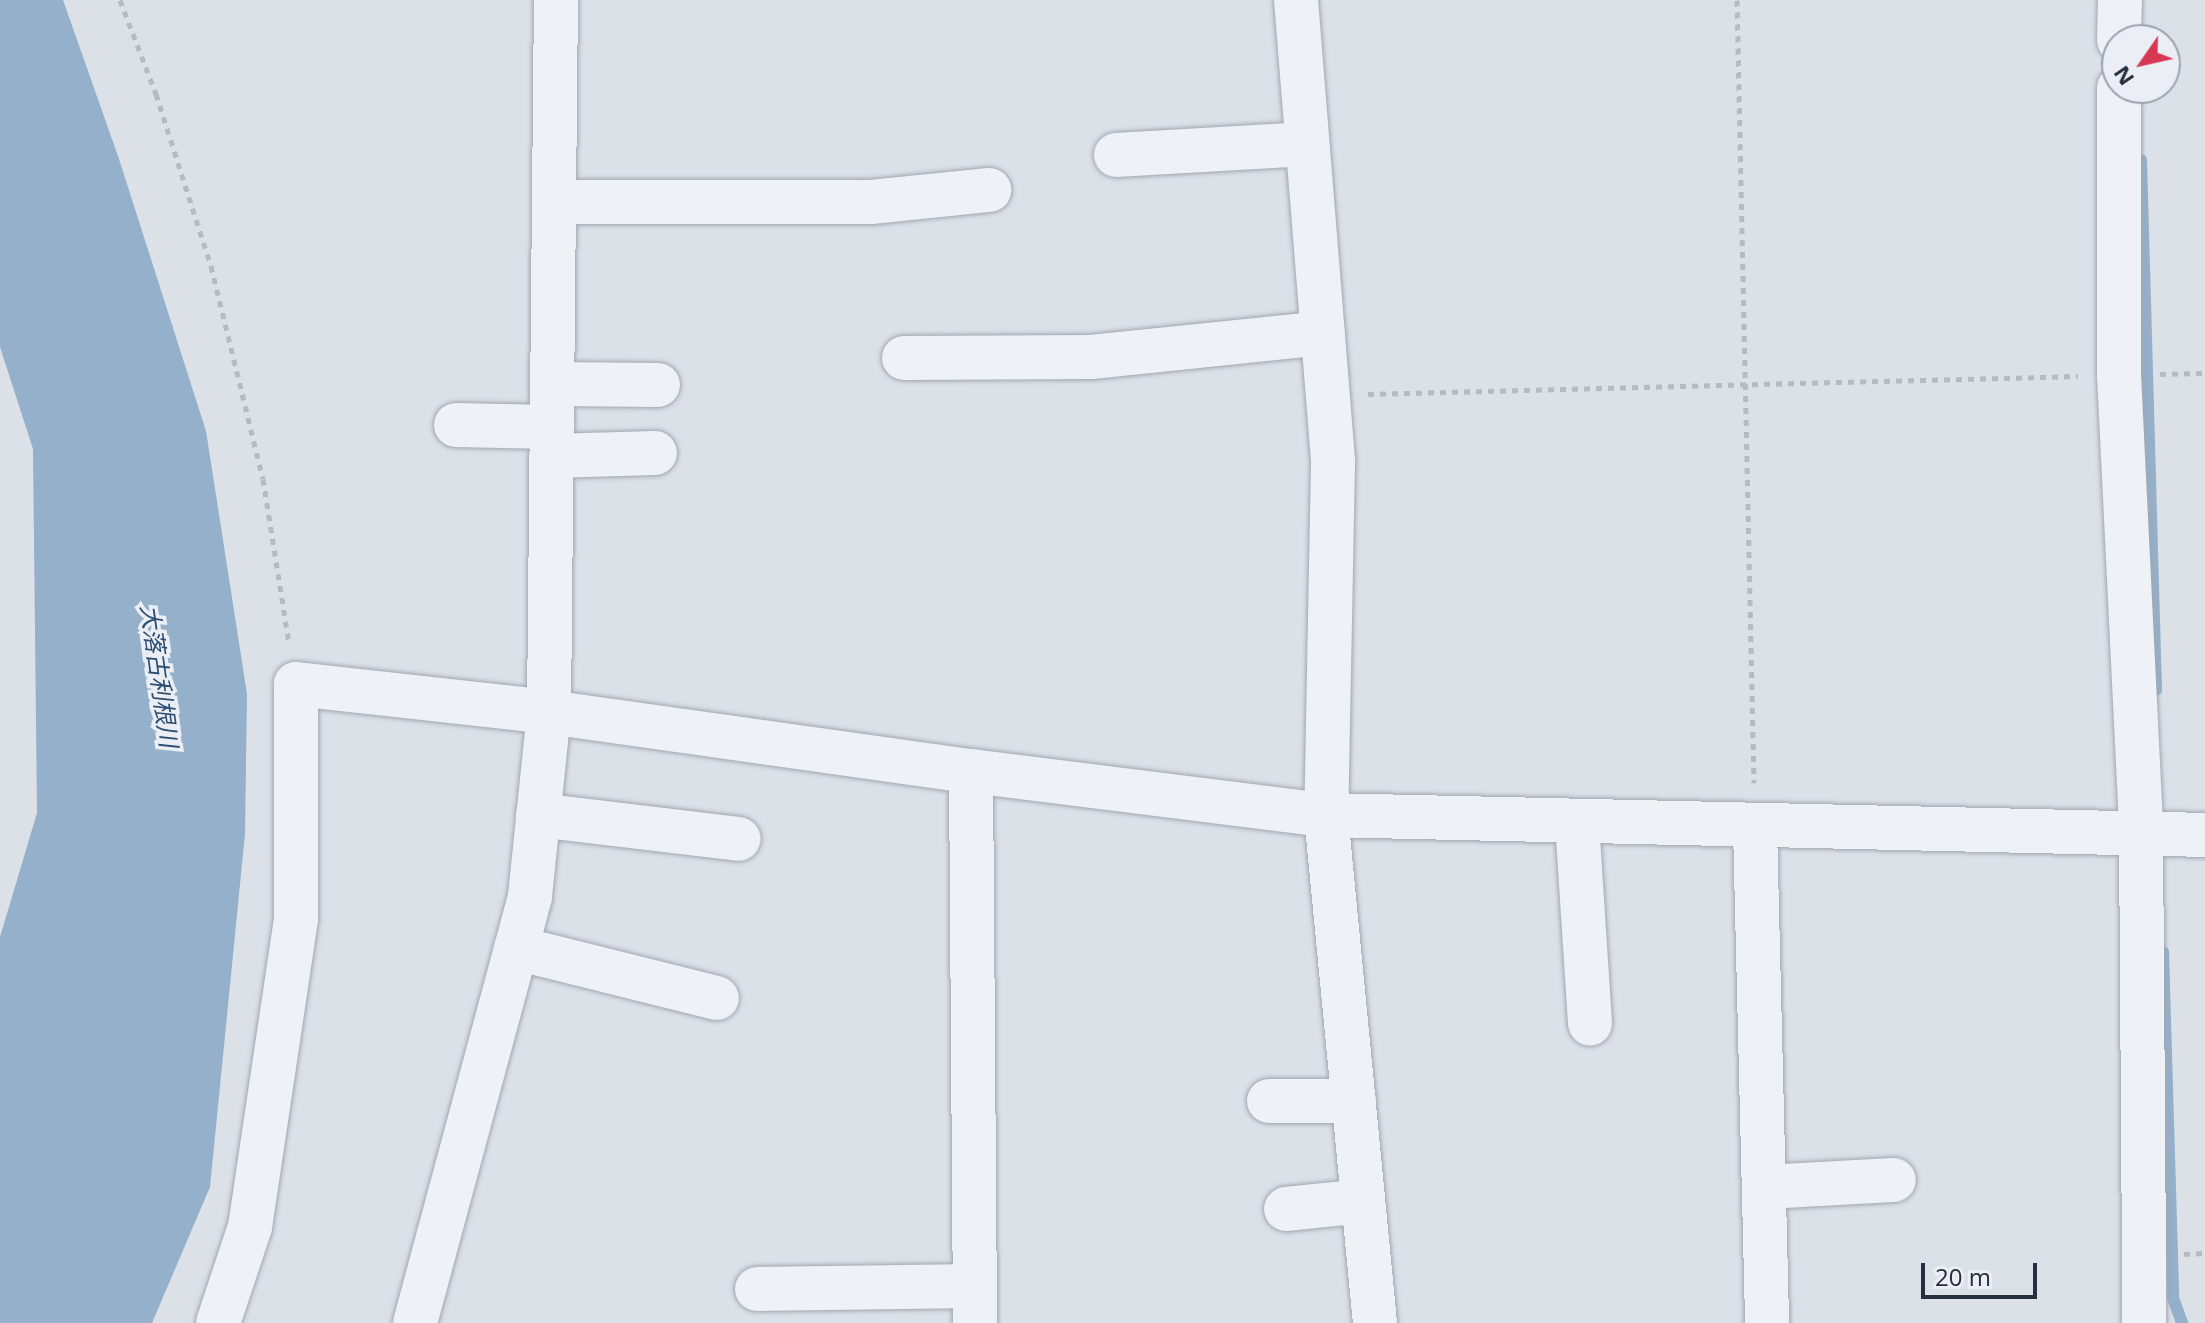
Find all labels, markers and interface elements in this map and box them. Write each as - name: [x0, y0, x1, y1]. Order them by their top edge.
- north arrow: [2101, 24, 2181, 104]
- text: N: [2105, 61, 2140, 92]
- water label: 大落古利根川: [136, 603, 184, 749]
- scale bar: [1925, 1247, 2041, 1297]
- text: 20 m: [1935, 1260, 1991, 1293]

